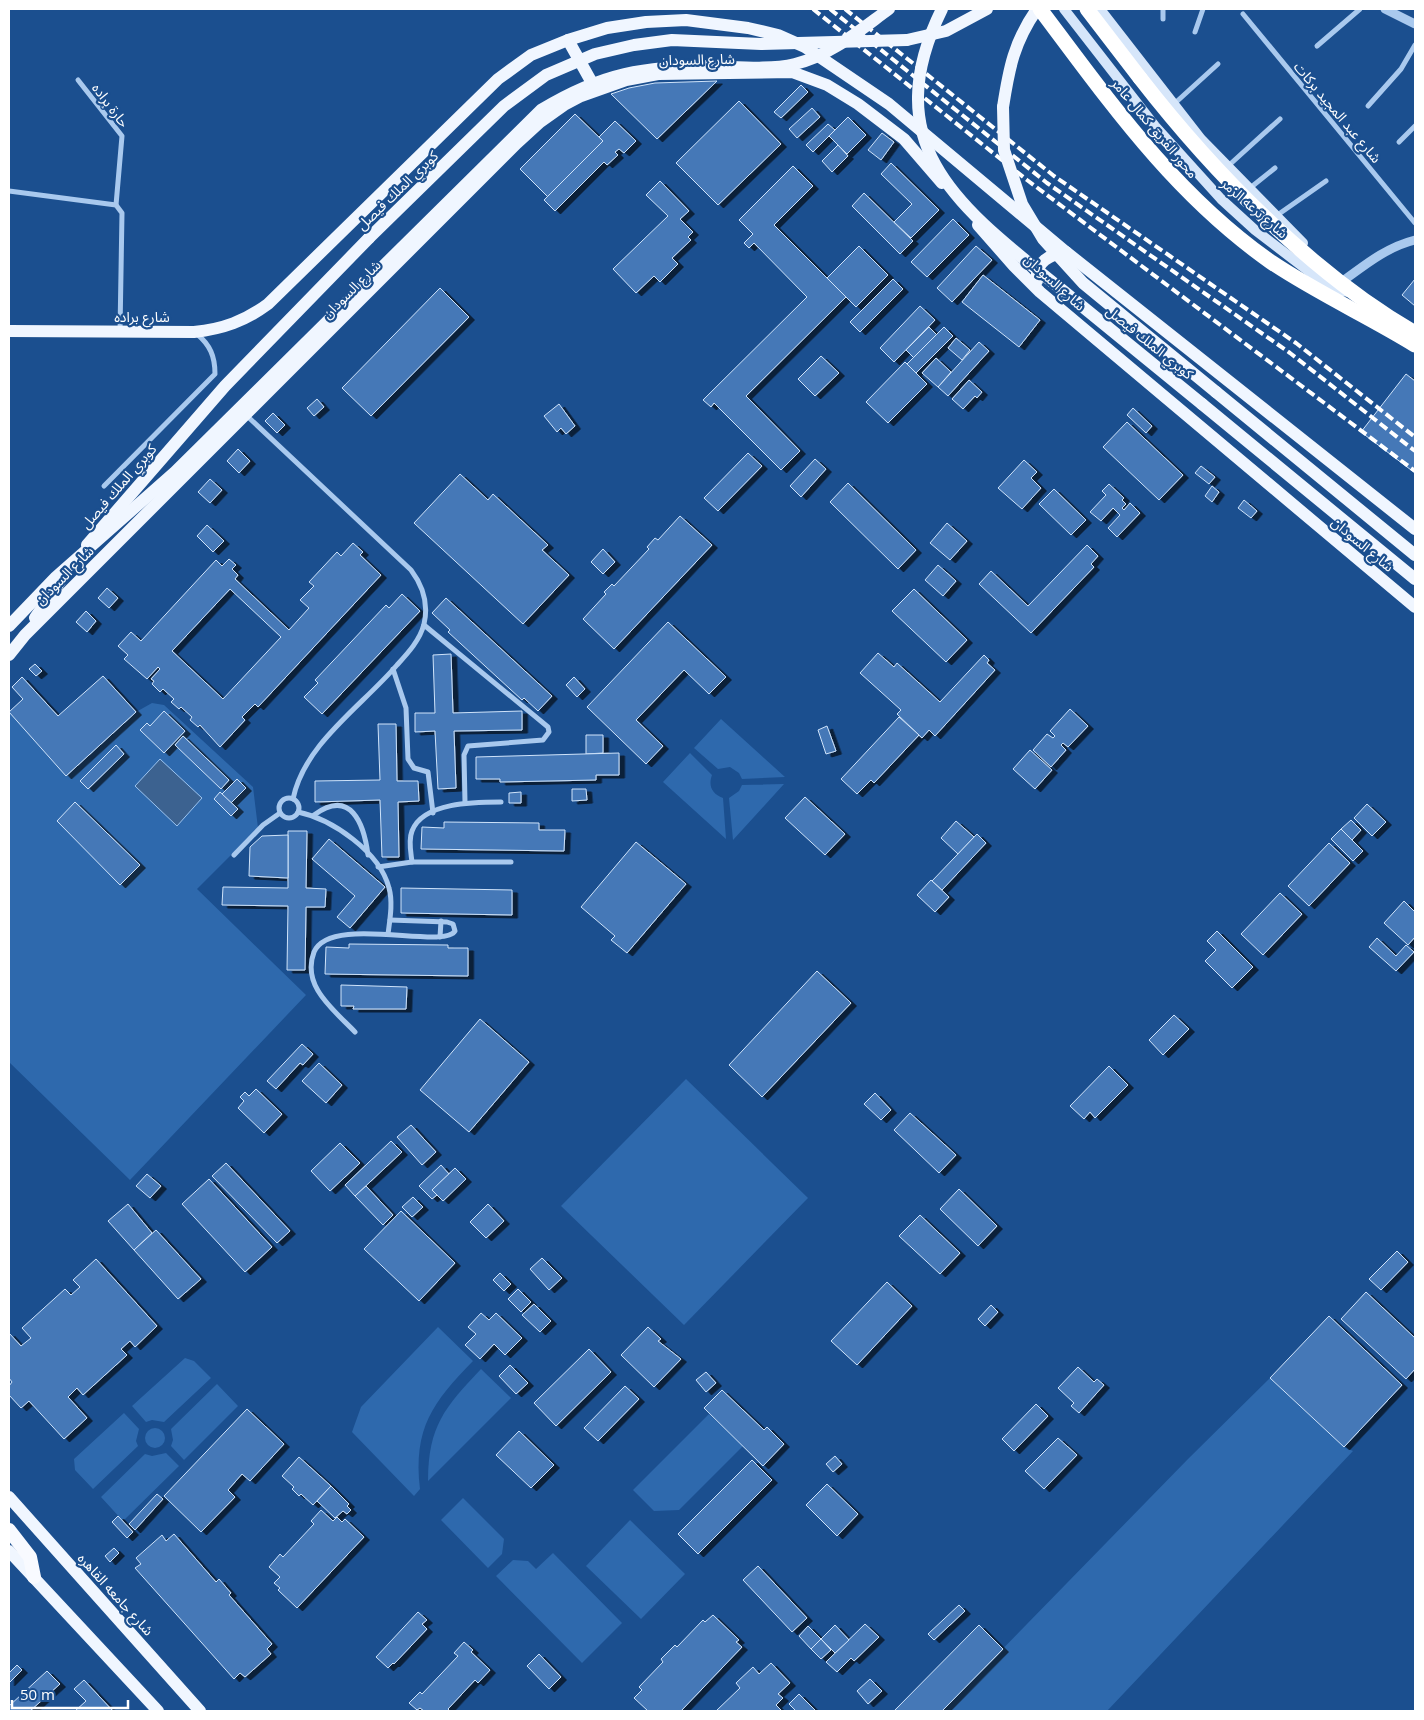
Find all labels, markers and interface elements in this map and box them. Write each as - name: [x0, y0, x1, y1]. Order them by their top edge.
- street label: شارع السودان: [659, 49, 735, 71]
- street label: شارع عبد المجيد بركات: [1288, 57, 1386, 168]
- street label: محور الفريق كمال عامر: [1106, 73, 1202, 183]
- street label: حارة براده: [88, 79, 134, 131]
- street label: كوبري الملك فيصل: [352, 146, 444, 236]
- street label: شارع ترعه الزمر: [1216, 173, 1292, 244]
- street label: شارع السودان: [1019, 250, 1090, 316]
- street label: شارع السودان: [317, 255, 386, 324]
- street label: كوبري الملك فيصل: [1101, 301, 1198, 385]
- street label: شارع براده: [114, 307, 170, 328]
- street label: كوبري الملك فيصل: [76, 439, 162, 534]
- street label: شارع السودان: [1326, 512, 1398, 577]
- street label: شارع السودان: [30, 541, 99, 610]
- street label: شارع جامعه القاهره: [72, 1549, 158, 1641]
- scale bar: [12, 1678, 129, 1710]
- text: 50 m: [20, 1684, 55, 1704]

